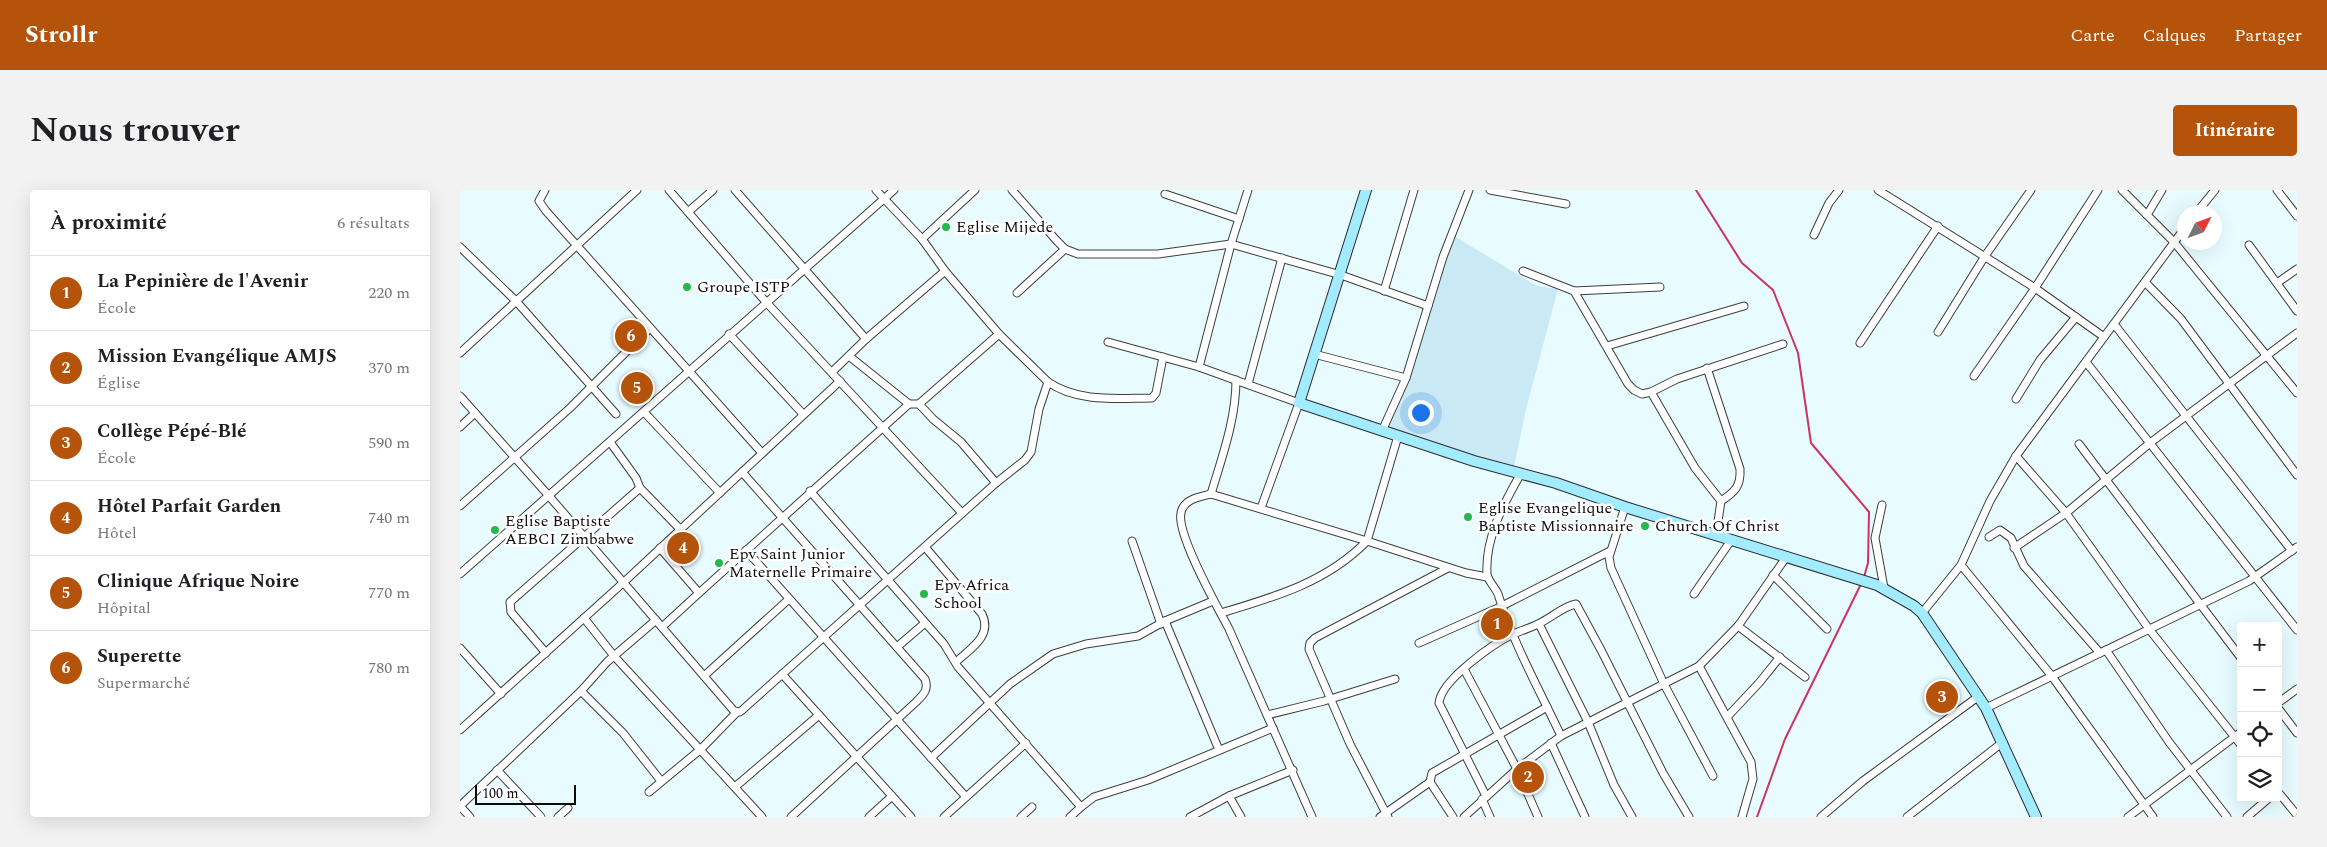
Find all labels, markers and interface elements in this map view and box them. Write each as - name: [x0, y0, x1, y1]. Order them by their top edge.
- text: Strollr: [25, 17, 97, 53]
- text: Carte: [2071, 22, 2115, 49]
- text: Calques: [2143, 22, 2206, 49]
- text: Partager: [2234, 22, 2302, 49]
- text: Nous trouver: [30, 104, 240, 157]
- button: Itinéraire: [2173, 105, 2297, 156]
- north arrow: [2177, 205, 2222, 250]
- text: À proximité: [50, 207, 167, 239]
- text: 6 résultats: [337, 211, 410, 235]
- place label: Eglise Mijede: [956, 215, 1053, 239]
- marker: Eglise Mijede: [940, 221, 952, 233]
- text: La Pepinière de l'Avenir: [97, 267, 308, 296]
- place label: Groupe ISTP: [697, 275, 790, 299]
- text: 1: [62, 281, 70, 305]
- text: 220 m: [368, 281, 410, 305]
- marker: Groupe ISTP: [681, 281, 693, 293]
- text: École: [97, 296, 136, 320]
- pin: 6: [615, 317, 647, 355]
- text: Mission Evangélique AMJS: [97, 342, 337, 371]
- text: 2: [62, 356, 70, 380]
- text: 370 m: [368, 356, 410, 380]
- pin: 5: [621, 369, 653, 407]
- text: Église: [97, 371, 140, 395]
- your location: [1408, 400, 1434, 426]
- text: Collège Pépé-Blé: [97, 417, 247, 446]
- text: 3: [62, 431, 70, 455]
- text: 590 m: [368, 431, 410, 455]
- text: École: [97, 446, 136, 470]
- text: Hôtel Parfait Garden: [97, 492, 281, 521]
- place label: Eglise Evangelique Baptiste Missionnaire: [1478, 496, 1633, 538]
- text: 4: [62, 506, 70, 530]
- text: 740 m: [368, 506, 410, 530]
- place label: Eglise Baptiste AEBCI Zimbabwe: [505, 509, 634, 551]
- marker: Eglise Evangelique Baptiste Missionnaire: [1462, 511, 1474, 523]
- place label: Church Of Christ: [1655, 514, 1780, 538]
- marker: Church Of Christ: [1639, 520, 1651, 532]
- text: Hôtel: [97, 521, 137, 545]
- marker: Eglise Baptiste AEBCI Zimbabwe: [489, 524, 501, 536]
- pin: 4: [667, 529, 699, 567]
- place label: Epv Saint Junior Maternelle Primaire: [729, 542, 872, 584]
- marker: Epv Saint Junior Maternelle Primaire: [713, 557, 725, 569]
- text: Clinique Afrique Noire: [97, 567, 299, 596]
- place label: Epv Africa School: [934, 573, 1009, 615]
- text: 5: [62, 581, 70, 605]
- text: 770 m: [368, 581, 410, 605]
- marker: Epv Africa School: [918, 588, 930, 600]
- text: Hôpital: [97, 596, 151, 620]
- pin: 1: [1481, 605, 1513, 643]
- map controls: [2237, 622, 2282, 802]
- button: +: [2237, 622, 2282, 667]
- text: Superette: [97, 642, 181, 671]
- text: 6: [62, 656, 70, 680]
- text: 780 m: [368, 656, 410, 680]
- button: −: [2237, 667, 2282, 712]
- text: Supermarché: [97, 671, 190, 695]
- pin: 3: [1926, 678, 1958, 716]
- button: locate: [2237, 712, 2282, 757]
- button: layers: [2237, 757, 2282, 802]
- pin: 2: [1512, 758, 1544, 796]
- scale bar: [475, 782, 576, 805]
- text: 100 m: [482, 783, 519, 804]

